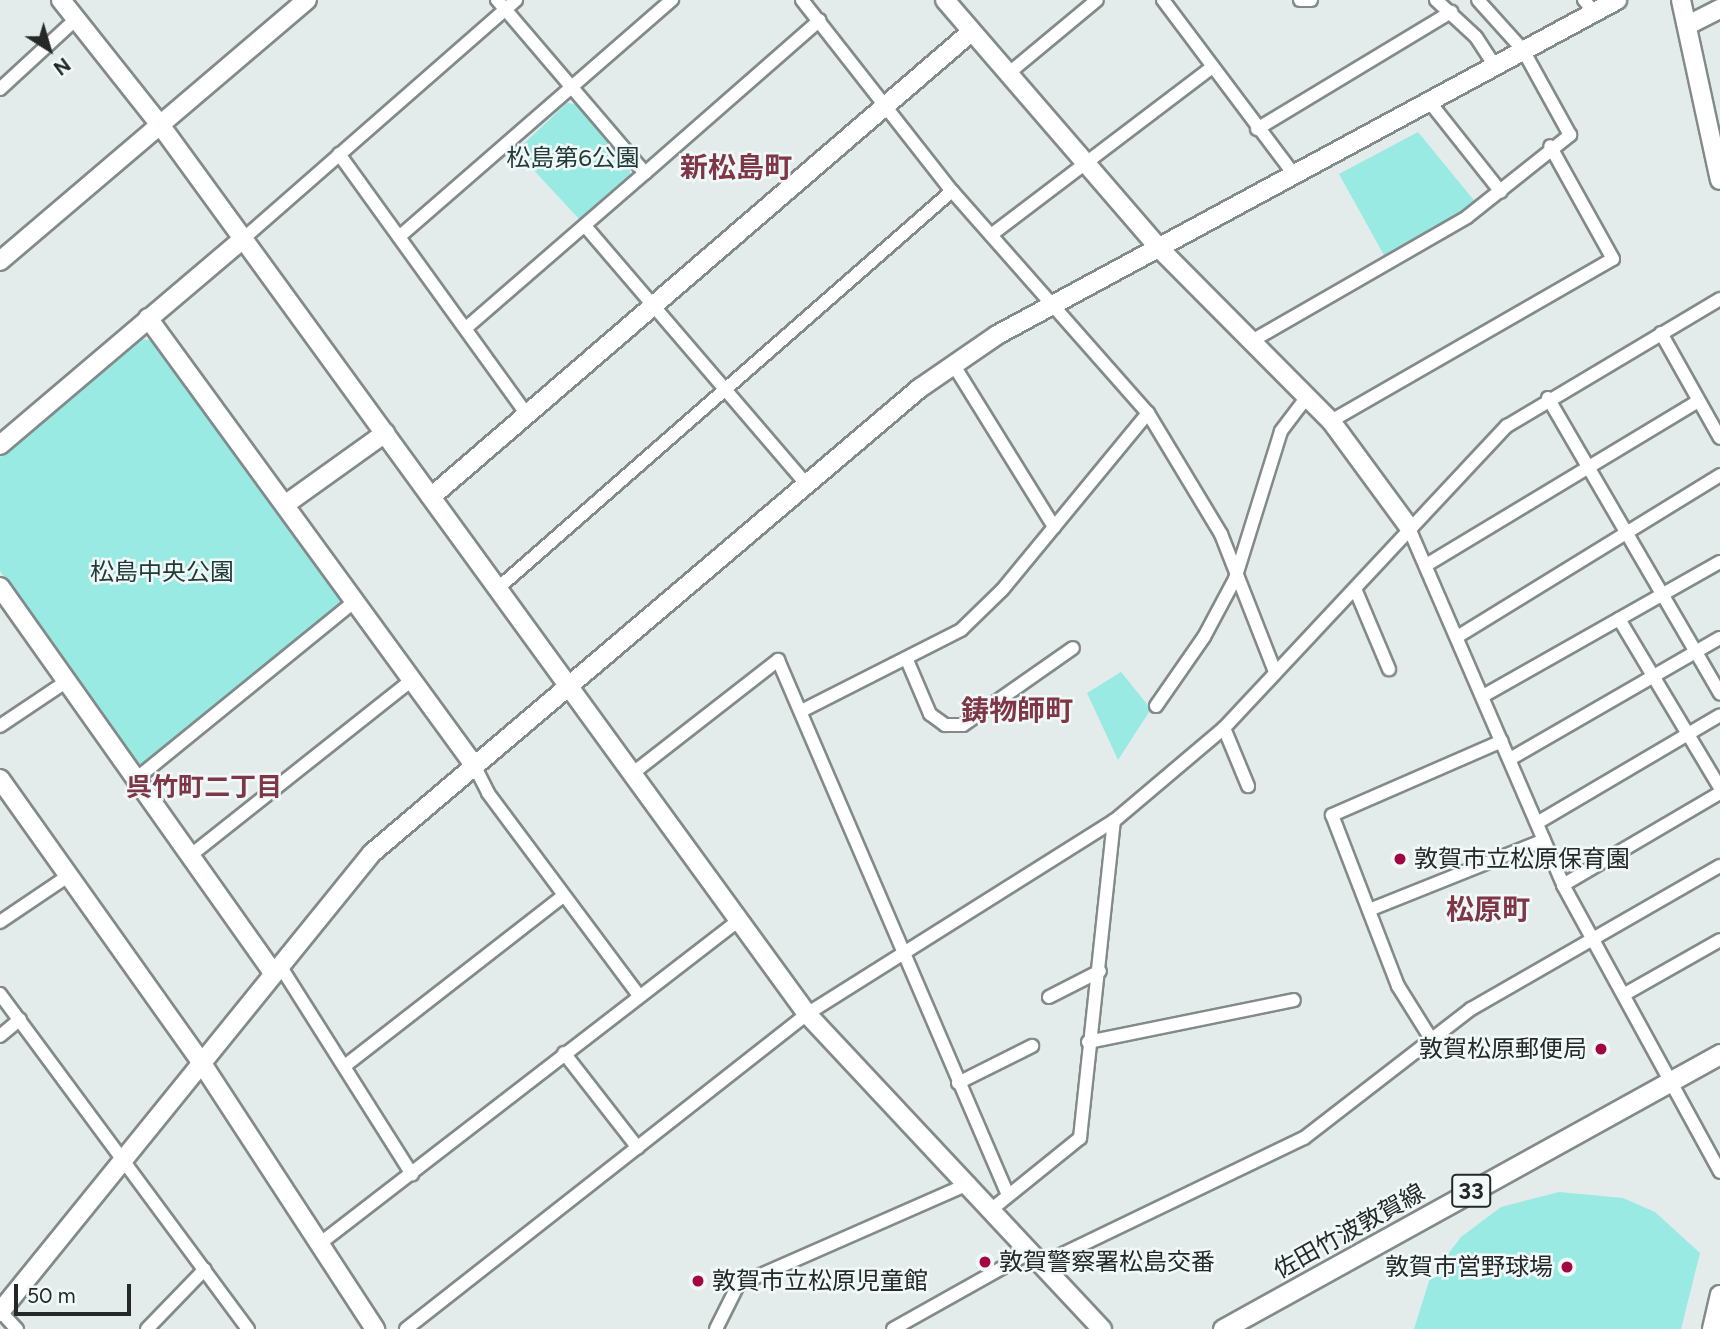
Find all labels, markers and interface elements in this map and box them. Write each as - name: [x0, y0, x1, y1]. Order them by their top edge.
- north arrow: [14, 14, 84, 84]
- text: N: [49, 53, 75, 80]
- park label: 松島第6公園: [506, 144, 640, 172]
- district label: 新松島町: [680, 150, 792, 184]
- park label: 松島中央公園: [90, 558, 234, 586]
- district label: 鋳物師町: [961, 693, 1073, 727]
- district label: 呉竹町二丁目: [126, 772, 282, 804]
- place label: 敦賀市立松原保育園: [1414, 845, 1630, 873]
- marker: 敦賀市立松原保育園: [1392, 851, 1408, 867]
- district label: 松原町: [1446, 892, 1530, 926]
- place label: 敦賀松原郵便局: [1419, 1035, 1587, 1063]
- marker: 敦賀松原郵便局: [1593, 1041, 1609, 1057]
- road number: 33: [1450, 1172, 1492, 1210]
- street label: 佐田竹波敦賀線: [1269, 1178, 1429, 1284]
- place label: 敦賀警察署松島交番: [999, 1248, 1215, 1276]
- place label: 敦賀市営野球場: [1385, 1253, 1553, 1281]
- marker: 敦賀警察署松島交番: [977, 1254, 993, 1270]
- marker: 敦賀市営野球場: [1559, 1259, 1575, 1275]
- place label: 敦賀市立松原児童館: [712, 1267, 928, 1295]
- scale bar: [18, 1270, 135, 1314]
- marker: 敦賀市立松原児童館: [690, 1273, 706, 1289]
- text: 50 m: [27, 1283, 76, 1308]

